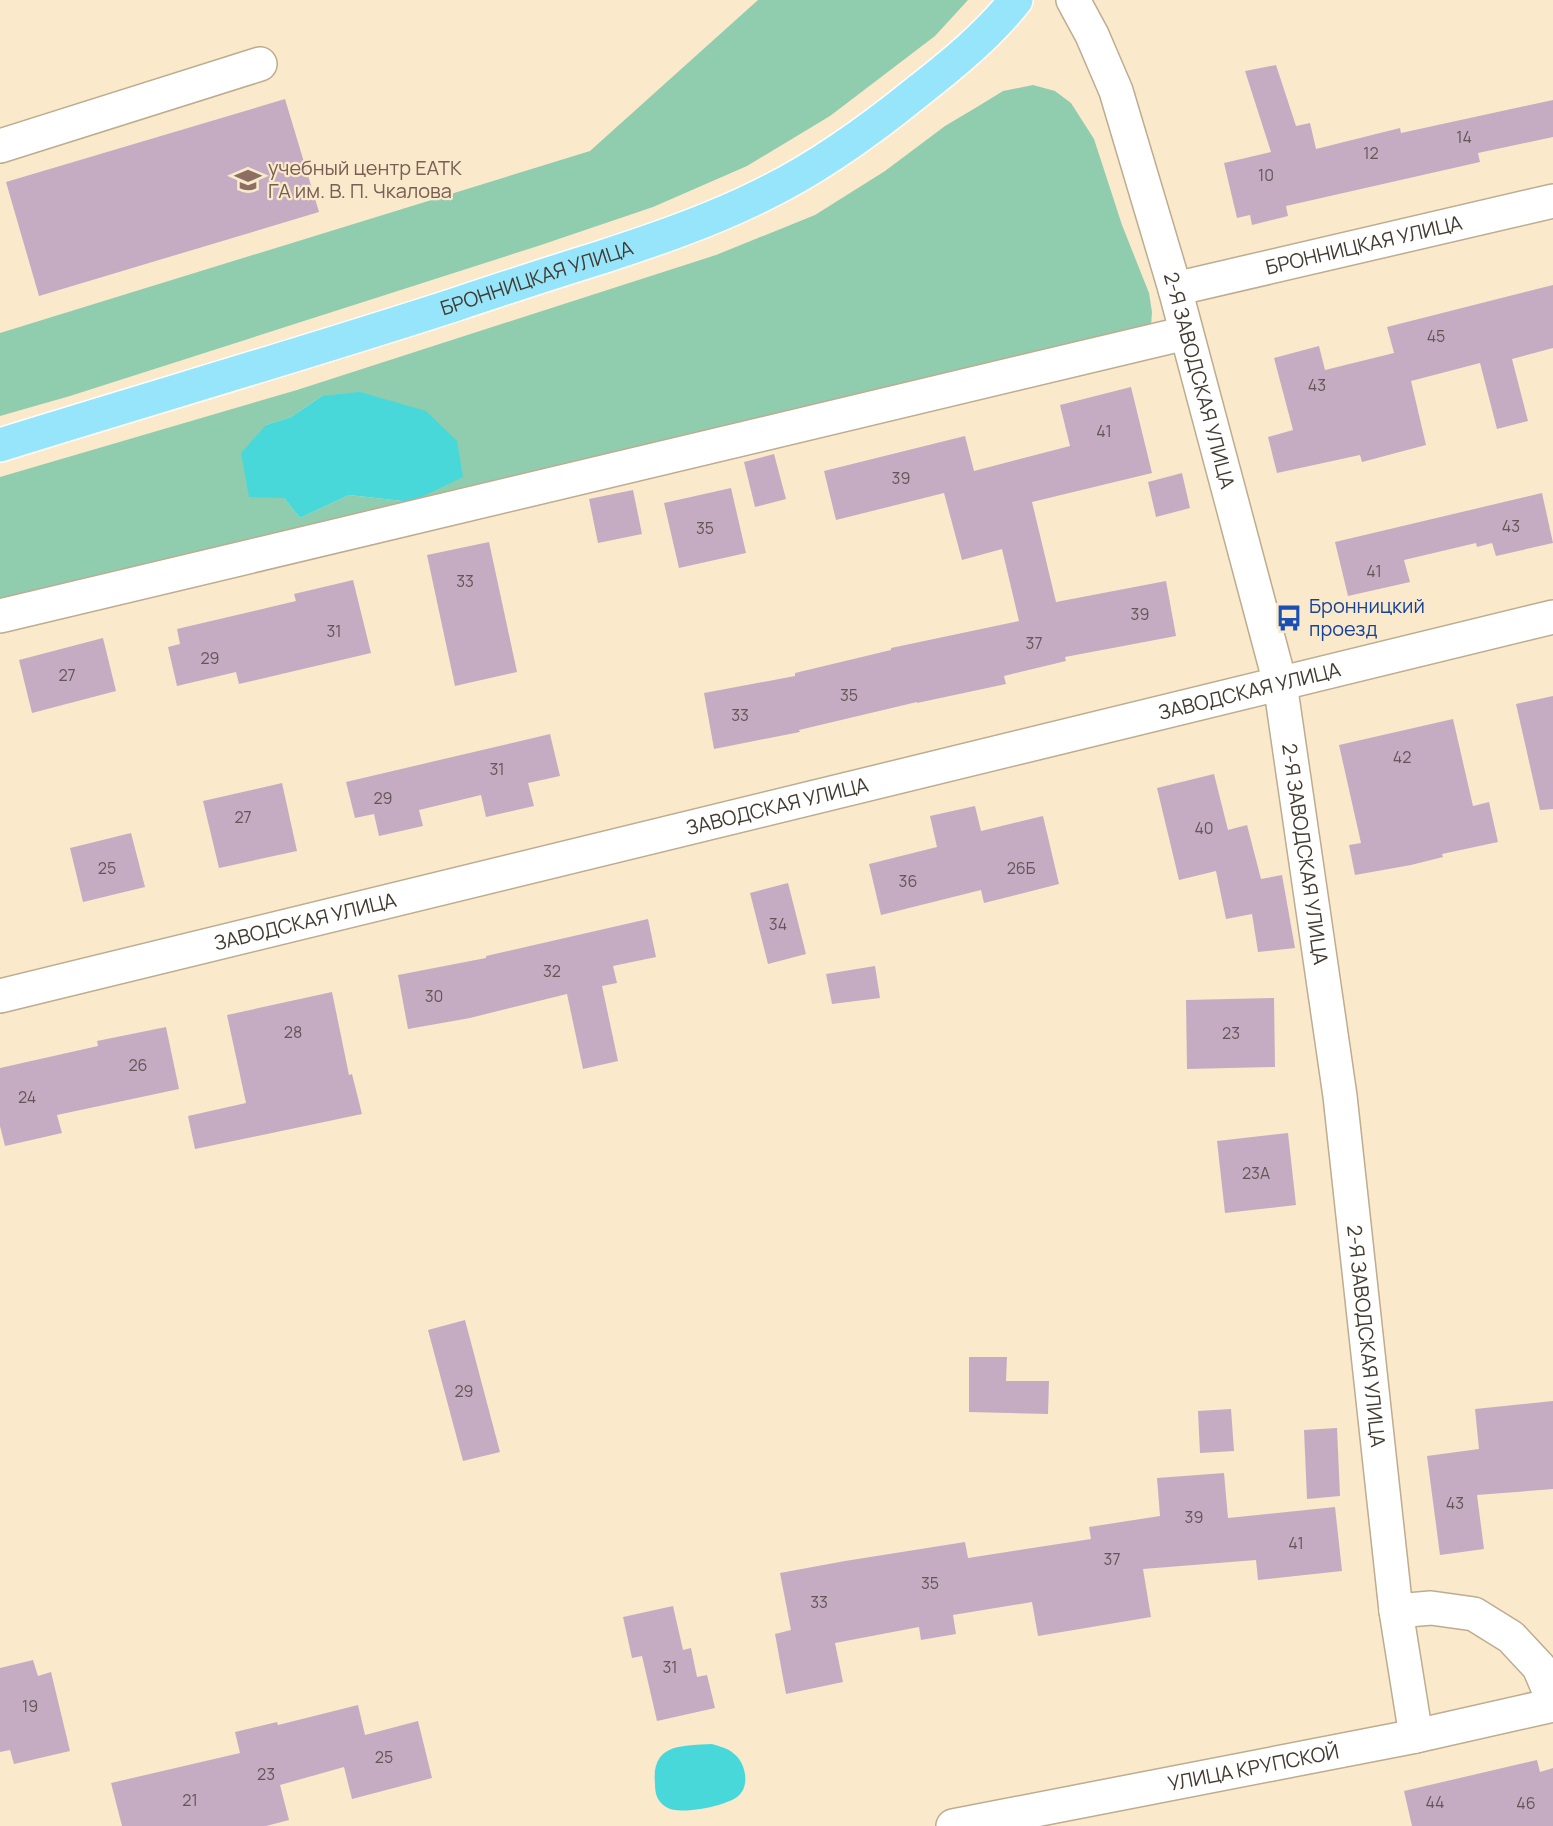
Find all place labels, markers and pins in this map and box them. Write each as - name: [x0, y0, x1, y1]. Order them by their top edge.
- place label: учебный центр ЕАТК ГА им. В. П. Чкалова: [268, 154, 462, 204]
- school or university icon: учебный центр ЕАТК ГА им. В. П. Чкалова: [233, 165, 263, 195]
- place label: Бронницкий проезд: [1309, 592, 1425, 642]
- bus stop icon: Бронницкий проезд: [1274, 603, 1304, 633]

